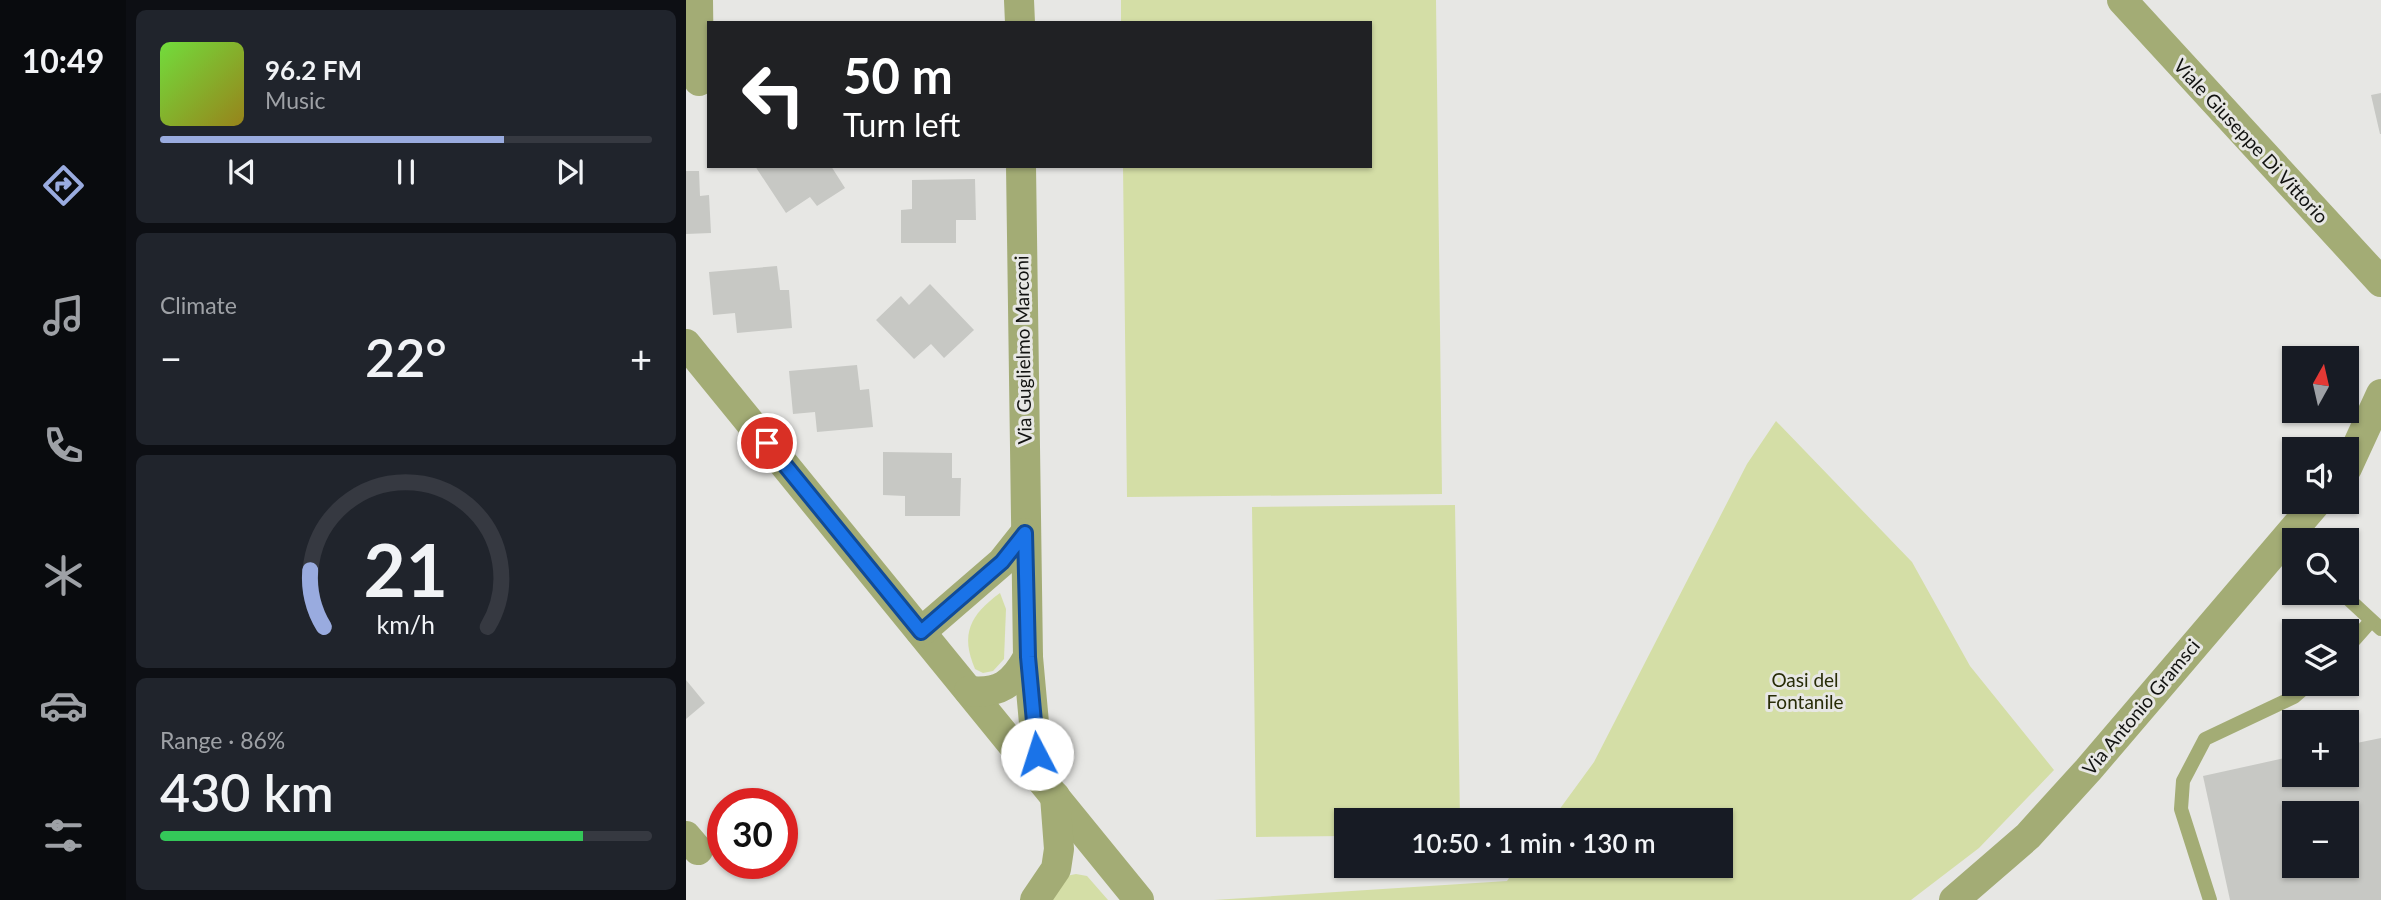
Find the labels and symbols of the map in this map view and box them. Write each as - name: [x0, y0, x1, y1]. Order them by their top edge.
- street label: Viale Giuseppe Di Vittorio: [2169, 54, 2333, 227]
- street label: Via Guglielmo Marconi: [1009, 255, 1036, 445]
- north arrow: [2282, 346, 2359, 424]
- pin: [737, 413, 797, 473]
- street label: Via Antonio Gramsci: [2077, 634, 2204, 779]
- park label: Oasi del Fontanile: [1766, 668, 1844, 713]
- position arrow: [1000, 717, 1074, 791]
- speed limit sign: 30: [707, 788, 798, 879]

